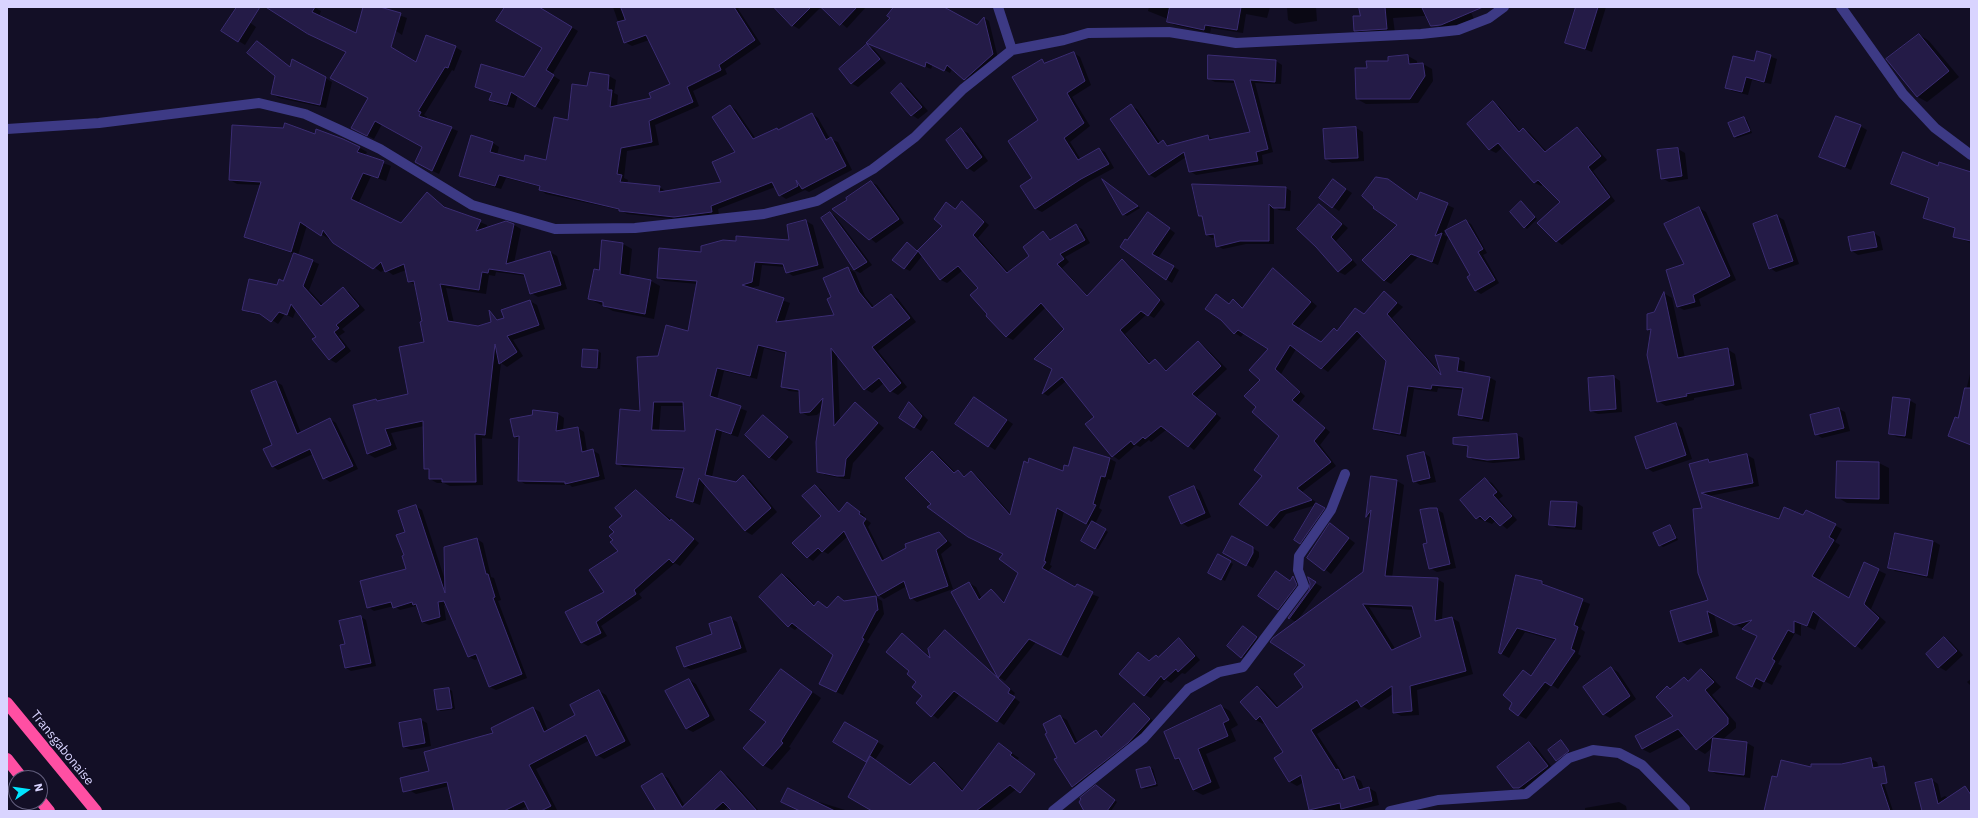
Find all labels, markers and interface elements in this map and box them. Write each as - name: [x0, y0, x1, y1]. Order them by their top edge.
- street label: Transgabonaise: [27, 707, 97, 789]
- north arrow: [8, 770, 48, 810]
- text: N: [31, 782, 46, 793]

